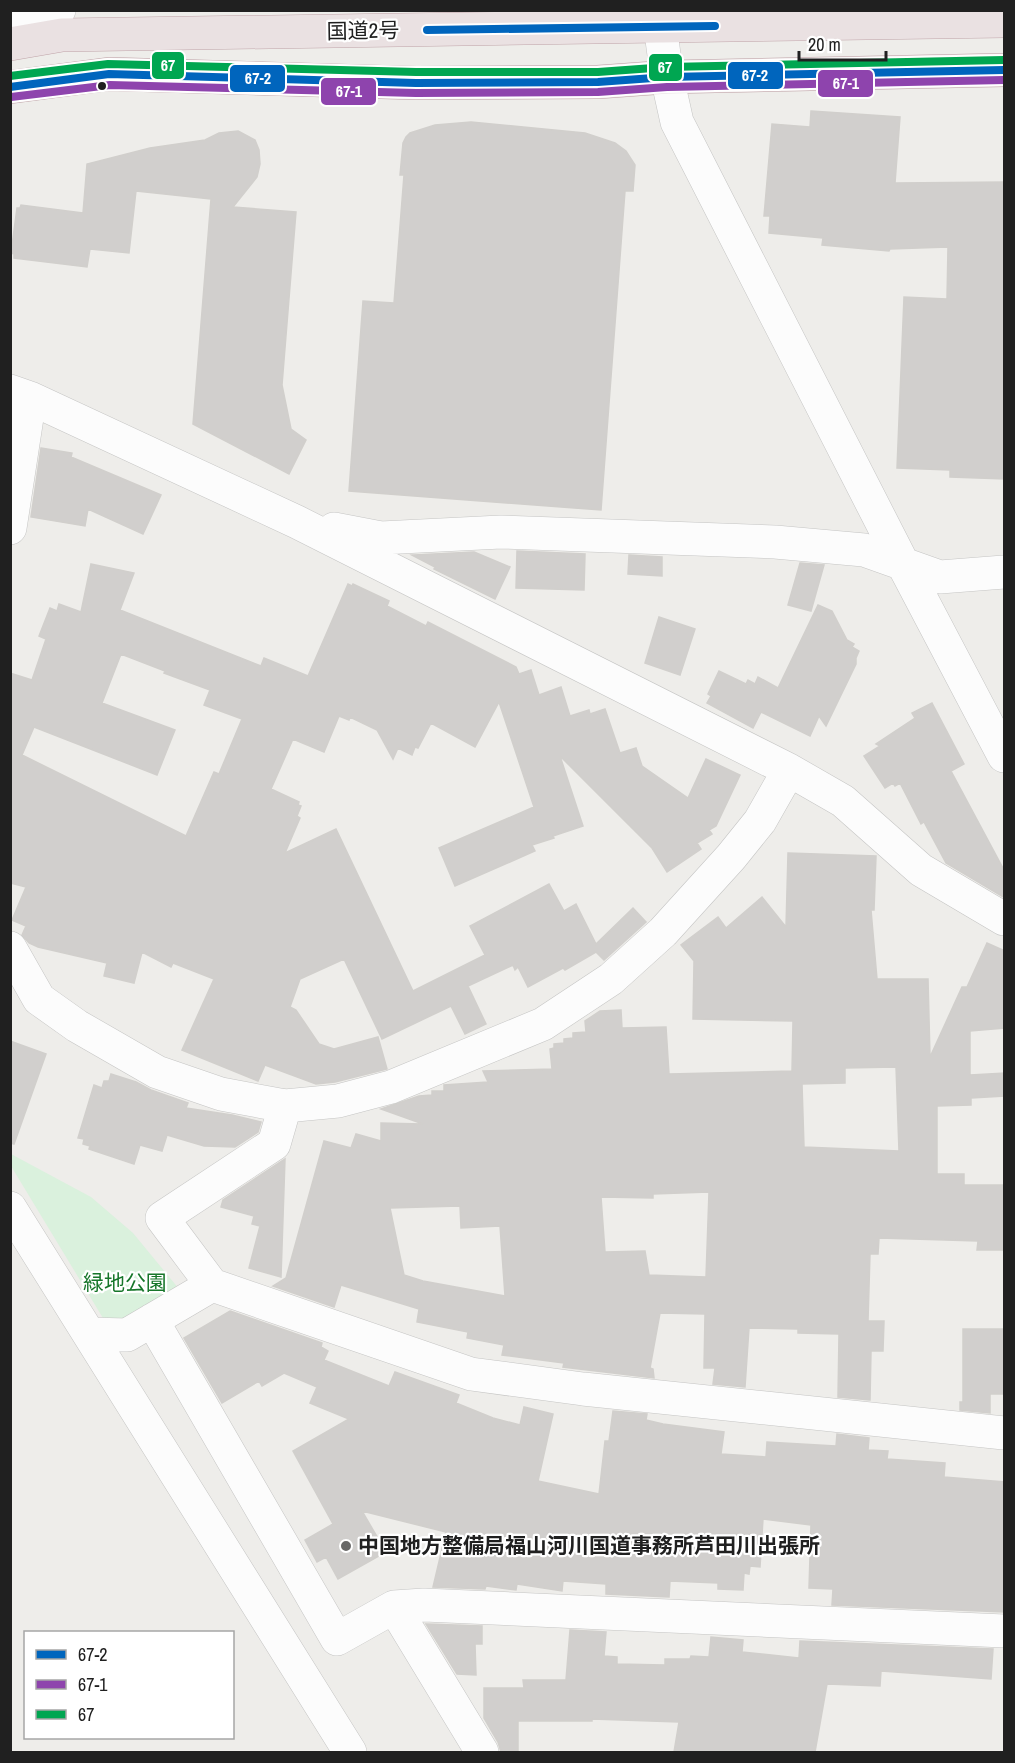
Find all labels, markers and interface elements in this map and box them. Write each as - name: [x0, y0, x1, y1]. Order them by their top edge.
- street label: 国道2号: [326, 15, 400, 46]
- scale bar: [799, 24, 886, 62]
- text: 20 m: [808, 32, 841, 57]
- line badge: 67: [151, 51, 185, 80]
- line badge: 67: [648, 53, 683, 82]
- text: 67: [161, 54, 175, 76]
- text: 67: [658, 56, 672, 78]
- line badge: 67-2: [727, 61, 784, 90]
- line badge: 67-2: [229, 64, 286, 93]
- text: 67-2: [742, 64, 768, 86]
- text: 67-2: [245, 67, 271, 89]
- line badge: 67-1: [817, 69, 874, 98]
- text: 67-1: [833, 72, 860, 94]
- line badge: 67-1: [320, 77, 377, 106]
- unlabelled marker: [96, 80, 108, 92]
- text: 67-1: [336, 80, 363, 102]
- park label: 緑地公園: [83, 1268, 167, 1297]
- place label: 中国地方整備局福山河川国道事務所芦田川出張所: [358, 1531, 820, 1560]
- marker: 中国地方整備局福山河川国道事務所芦田川出張所: [339, 1539, 353, 1553]
- legend: [24, 1631, 234, 1739]
- text: 67-2: [78, 1642, 108, 1667]
- text: 67-1: [78, 1672, 108, 1697]
- text: 67: [78, 1702, 94, 1727]

